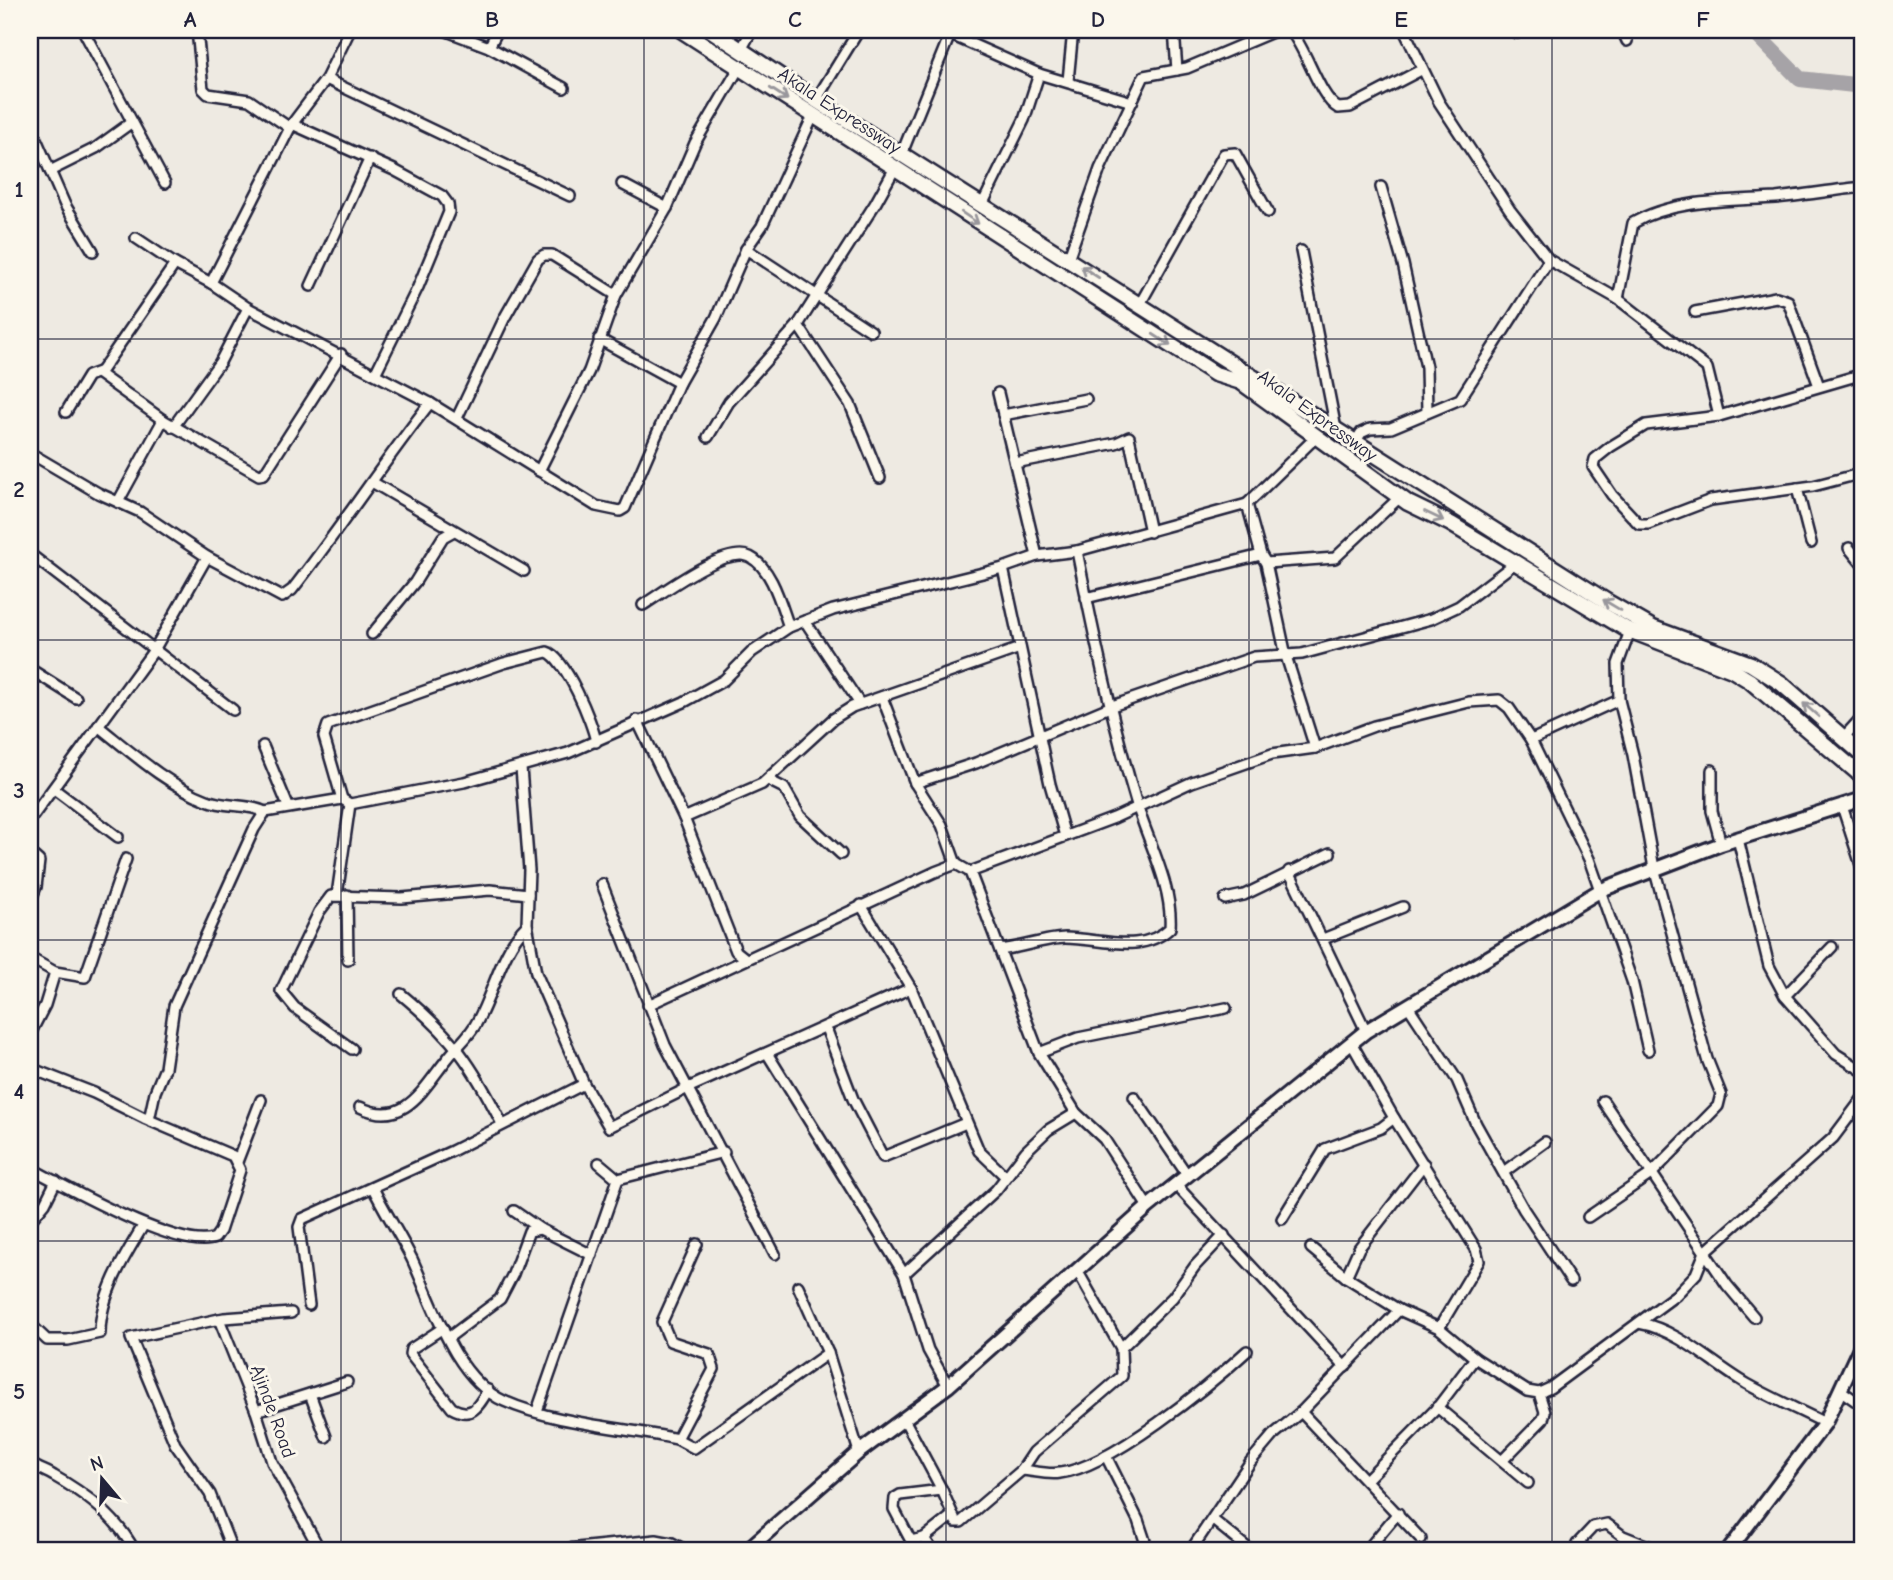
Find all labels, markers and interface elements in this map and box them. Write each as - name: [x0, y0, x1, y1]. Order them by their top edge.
- text: A: [184, 6, 197, 33]
- text: B: [485, 6, 499, 33]
- text: C: [788, 6, 802, 33]
- text: D: [1091, 6, 1105, 33]
- text: E: [1394, 6, 1408, 33]
- text: F: [1696, 6, 1710, 33]
- street label: Akala Expressway: [774, 63, 906, 159]
- one-way arrow: [769, 87, 789, 101]
- text: 1: [14, 176, 24, 203]
- one-way arrow: [960, 211, 979, 225]
- one-way arrow: [1080, 265, 1100, 279]
- one-way arrow: [1152, 333, 1171, 348]
- street label: Akala Expressway: [1253, 365, 1382, 467]
- text: 2: [13, 476, 25, 503]
- one-way arrow: [1423, 510, 1444, 523]
- one-way arrow: [1603, 598, 1623, 612]
- one-way arrow: [1803, 702, 1821, 718]
- text: 3: [13, 777, 25, 804]
- text: 4: [14, 1078, 25, 1105]
- street label: Ajinde Road: [246, 1362, 300, 1461]
- text: 5: [13, 1378, 25, 1405]
- north arrow: [66, 1444, 136, 1514]
- text: N: [87, 1451, 106, 1476]

